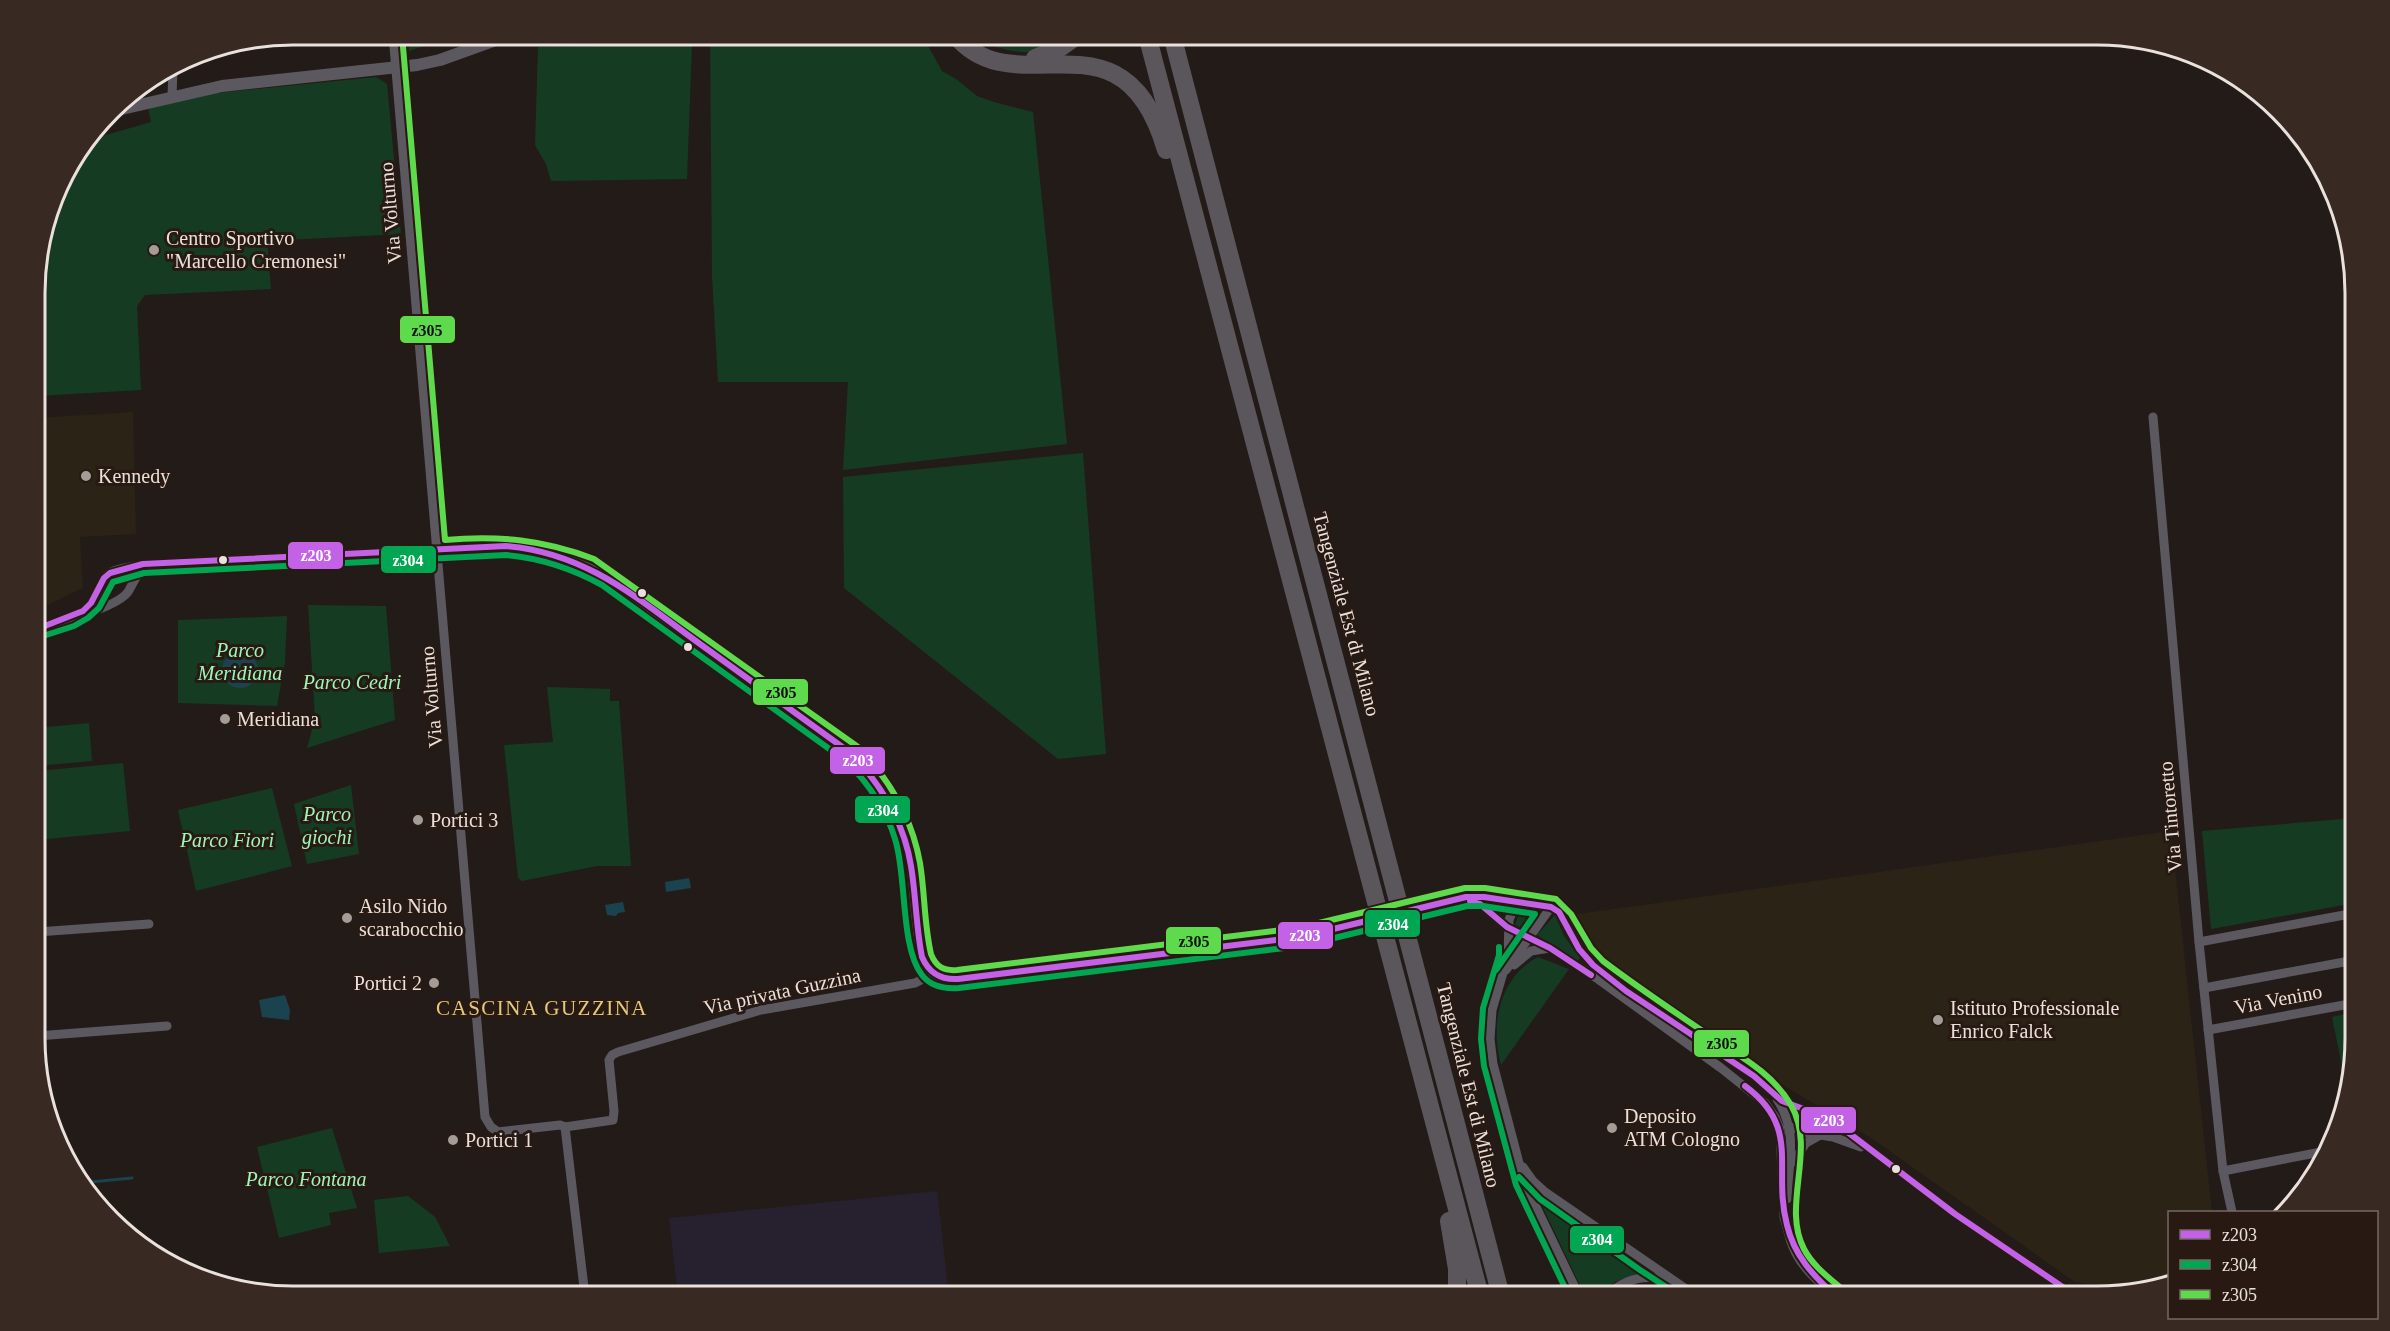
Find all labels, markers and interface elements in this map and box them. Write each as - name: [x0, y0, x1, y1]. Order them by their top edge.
- street label: Via Volturno: [375, 161, 405, 265]
- place label: Centro Sportivo "Marcello Cremonesi": [166, 227, 346, 272]
- marker: Centro Sportivo "Marcello Cremonesi": [147, 243, 161, 257]
- line badge: z305: [399, 315, 456, 344]
- text: z305: [411, 322, 443, 339]
- place label: Kennedy: [98, 465, 170, 488]
- marker: Kennedy: [79, 469, 93, 483]
- street label: Tangenziale Est di Milano: [1308, 510, 1385, 719]
- line badge: z203: [287, 541, 344, 570]
- line badge: z304: [380, 545, 437, 574]
- text: z203: [300, 547, 332, 564]
- text: z304: [392, 552, 424, 569]
- unlabelled marker: [217, 554, 229, 566]
- unlabelled marker: [636, 587, 648, 599]
- park label: Parco Meridiana: [197, 639, 282, 684]
- unlabelled marker: [682, 641, 694, 653]
- street label: Via Volturno: [416, 645, 446, 749]
- park label: Parco Cedri: [302, 671, 401, 693]
- line badge: z305: [752, 678, 809, 706]
- text: z305: [765, 684, 797, 701]
- place label: Meridiana: [237, 708, 319, 730]
- marker: Meridiana: [218, 712, 232, 726]
- line badge: z203: [829, 746, 886, 775]
- text: z203: [842, 752, 874, 769]
- street label: Via Tintoretto: [2154, 760, 2186, 874]
- line badge: z304: [854, 795, 911, 824]
- text: z304: [867, 802, 899, 819]
- park label: Parco giochi: [302, 803, 352, 849]
- place label: Portici 3: [430, 809, 498, 831]
- marker: Portici 3: [411, 813, 425, 827]
- park label: Parco Fiori: [179, 829, 274, 851]
- place label: Asilo Nido scarabocchio: [359, 895, 463, 940]
- line badge: z304: [1364, 909, 1421, 938]
- marker: Asilo Nido scarabocchio: [340, 911, 354, 925]
- text: z304: [1377, 916, 1409, 933]
- line badge: z203: [1277, 921, 1334, 950]
- line badge: z305: [1165, 926, 1222, 955]
- text: z203: [1289, 927, 1321, 944]
- text: z305: [1178, 933, 1210, 950]
- street label: Via privata Guzzina: [702, 964, 863, 1019]
- place label: Portici 2: [354, 972, 422, 994]
- marker: Portici 2: [427, 976, 441, 990]
- street label: Tangenziale Est di Milano: [1432, 980, 1505, 1190]
- street label: Via Venino: [2232, 980, 2324, 1018]
- district label: CASCINA GUZZINA: [436, 996, 648, 1020]
- place label: Istituto Professionale Enrico Falck: [1950, 997, 2120, 1042]
- marker: Istituto Professionale Enrico Falck: [1931, 1013, 1945, 1027]
- line badge: z305: [1693, 1029, 1750, 1058]
- text: z305: [1706, 1035, 1738, 1052]
- place label: Deposito ATM Cologno: [1624, 1105, 1740, 1151]
- line badge: z203: [1800, 1106, 1857, 1134]
- text: z203: [1813, 1112, 1845, 1129]
- marker: Deposito ATM Cologno: [1605, 1121, 1619, 1135]
- place label: Portici 1: [465, 1129, 533, 1151]
- marker: Portici 1: [446, 1133, 460, 1147]
- unlabelled marker: [1890, 1163, 1902, 1175]
- park label: Parco Fontana: [245, 1168, 366, 1190]
- legend: [2168, 1211, 2378, 1319]
- line badge: z304: [1569, 1225, 1625, 1254]
- text: z203: [2222, 1225, 2257, 1245]
- text: z304: [1581, 1231, 1613, 1248]
- text: z304: [2222, 1255, 2257, 1275]
- text: z305: [2222, 1285, 2257, 1305]

